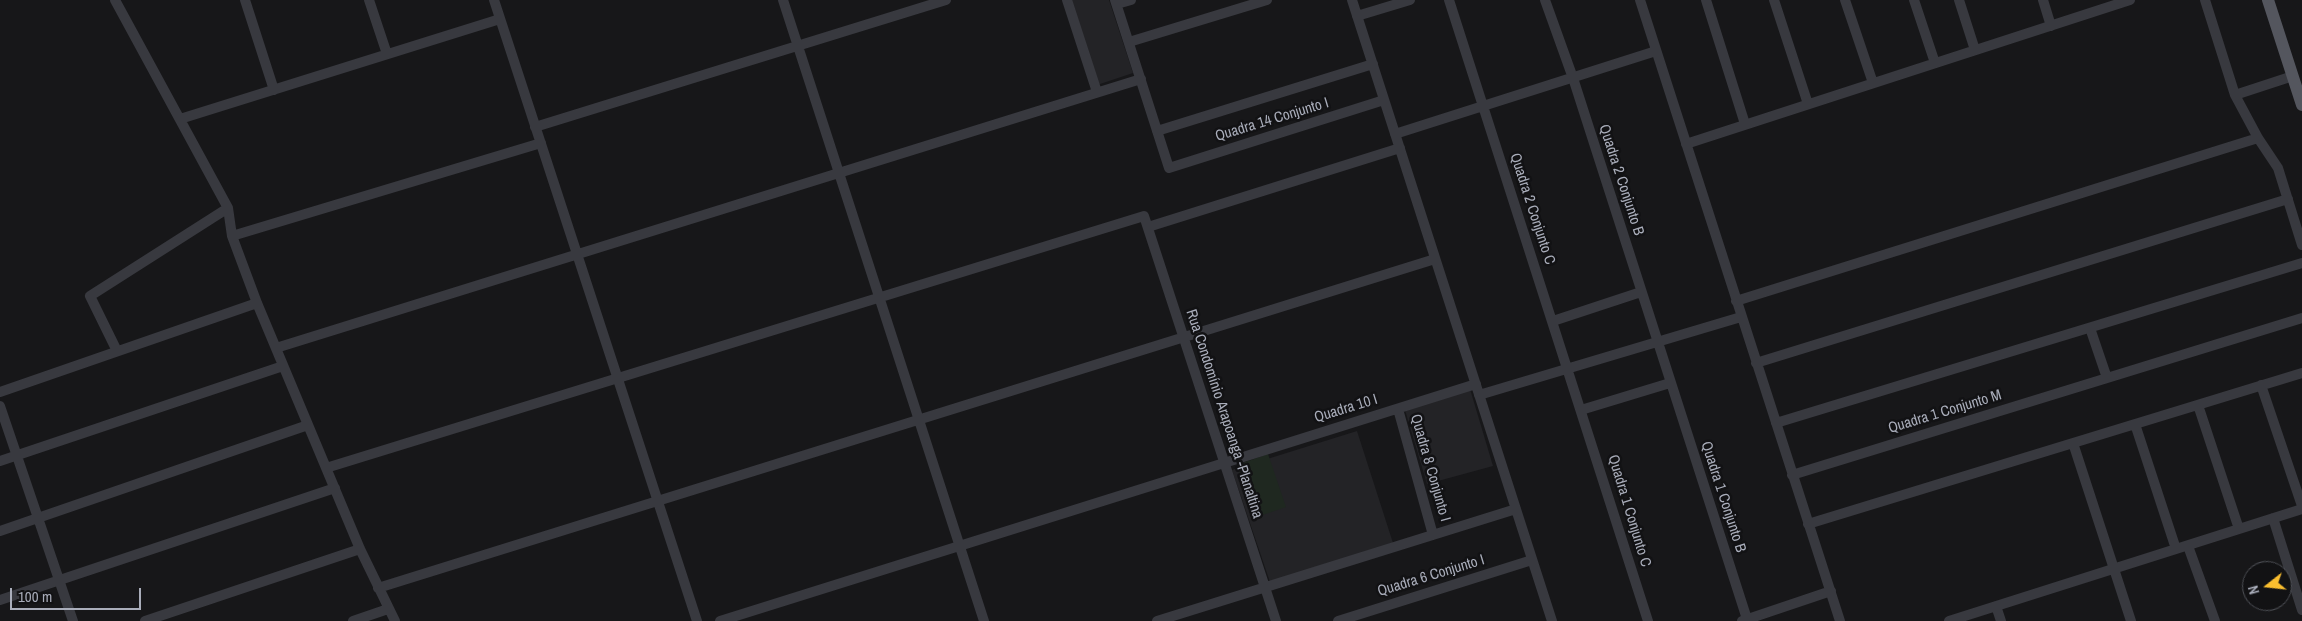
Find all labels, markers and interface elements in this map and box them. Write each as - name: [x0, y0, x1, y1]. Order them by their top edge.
- street label: Quadra 14 Conjunto I: [1213, 94, 1331, 146]
- street label: Quadra 2 Conjunto B: [1595, 122, 1647, 238]
- street label: Quadra 2 Conjunto C: [1505, 151, 1559, 267]
- street label: Rua Condomínio Arapoanga -Planaltina: [1182, 307, 1266, 521]
- street label: Quadra 1 Conjunto M: [1886, 386, 2004, 438]
- street label: Quadra 10 I: [1312, 391, 1380, 427]
- street label: Quadra 8 Conjunto I: [1406, 412, 1454, 524]
- street label: Quadra 1 Conjunto B: [1697, 439, 1749, 555]
- street label: Quadra 1 Conjunto C: [1603, 453, 1655, 569]
- street label: Quadra 6 Conjunto I: [1375, 551, 1487, 601]
- north arrow: [2242, 561, 2292, 611]
- scale bar: [12, 578, 144, 610]
- text: N: [2244, 583, 2263, 596]
- text: 100 m: [18, 586, 52, 607]

